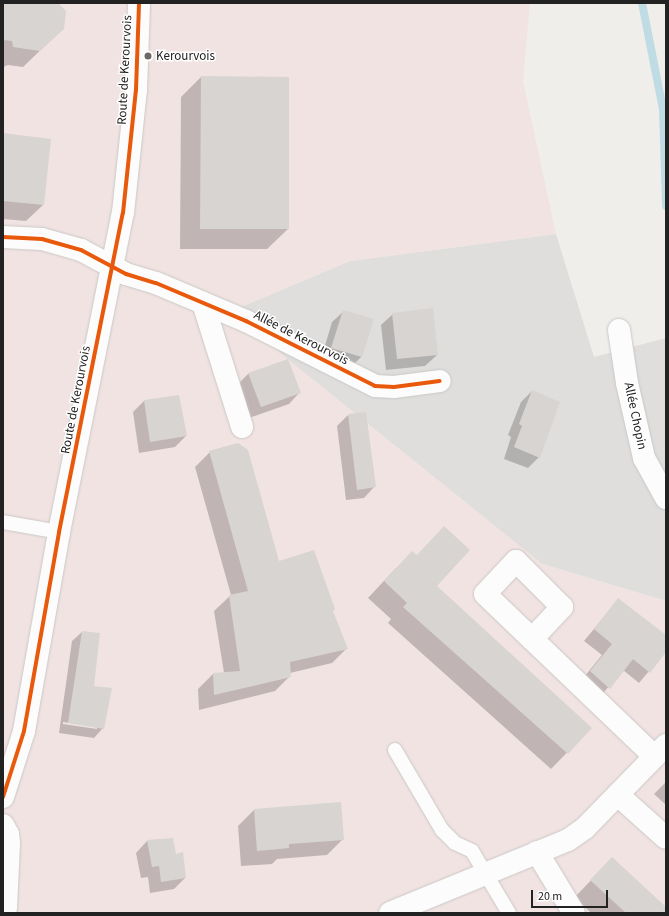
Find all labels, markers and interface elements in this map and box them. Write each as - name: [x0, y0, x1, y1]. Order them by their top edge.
- street label: Route de Kerourvois: [114, 15, 136, 125]
- place label: Kerourvois: [156, 48, 215, 64]
- marker: Kerourvois: [143, 51, 153, 61]
- street label: Allée de Kerourvois: [251, 307, 351, 369]
- street label: Route de Kerourvois: [58, 345, 94, 455]
- street label: Allée Chopin: [620, 381, 650, 451]
- scale bar: [533, 882, 610, 908]
- text: 20 m: [538, 888, 562, 905]

